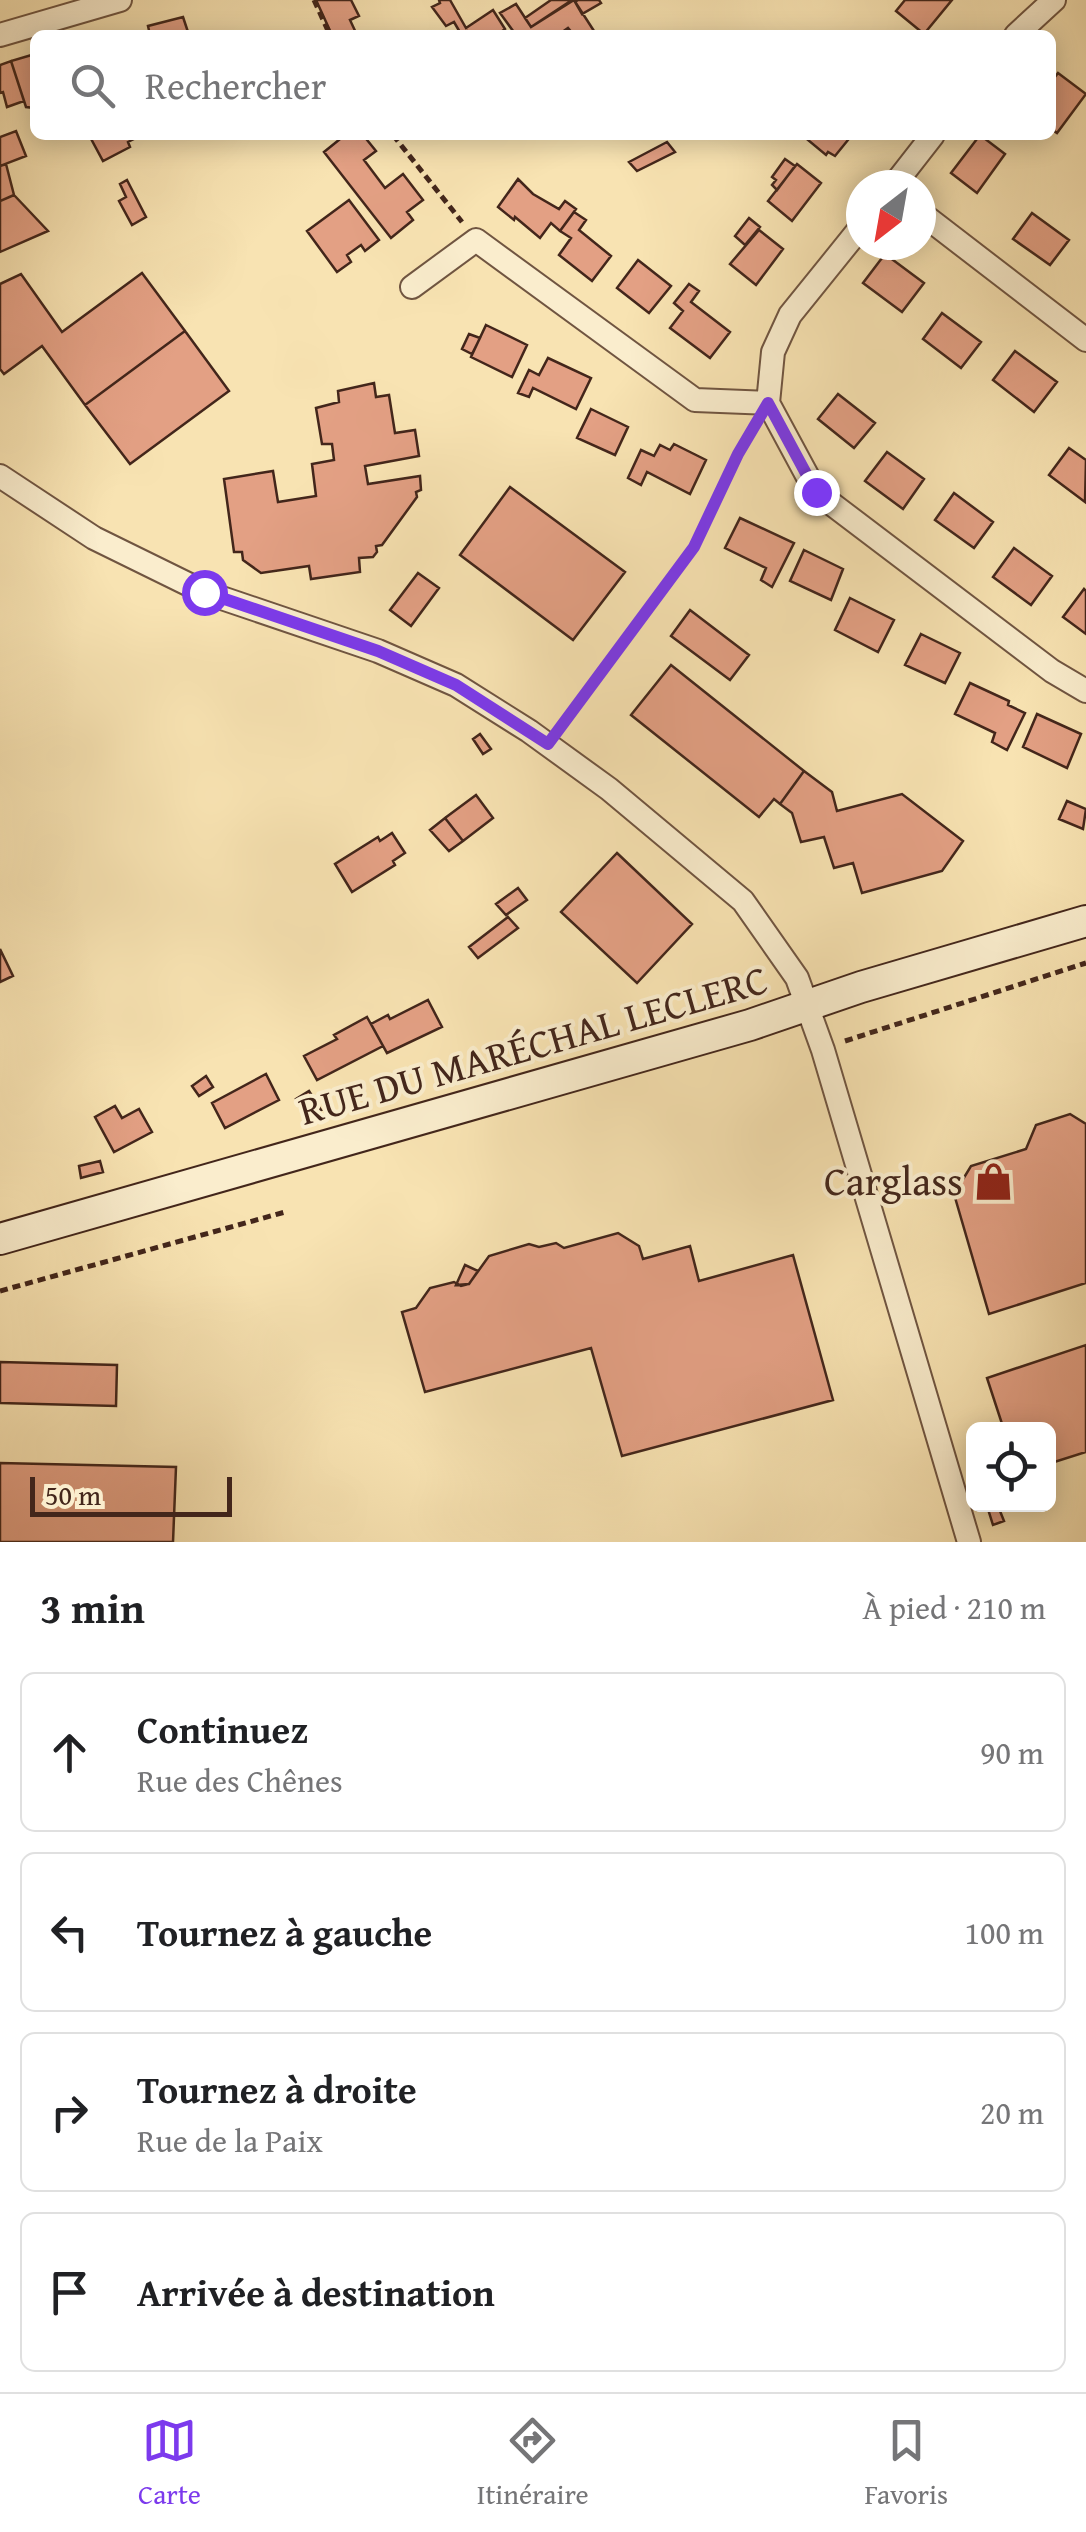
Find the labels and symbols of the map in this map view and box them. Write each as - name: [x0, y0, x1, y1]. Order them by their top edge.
- north arrow: [846, 170, 936, 260]
- route end: [794, 470, 840, 516]
- route start: [182, 570, 228, 616]
- street label: RUE DU MARÉCHAL LECLERC: [292, 949, 774, 1140]
- place label: Carglass: [824, 1151, 963, 1210]
- shop icon: Carglass: [972, 1160, 1014, 1202]
- scale bar: [30, 1472, 232, 1516]

